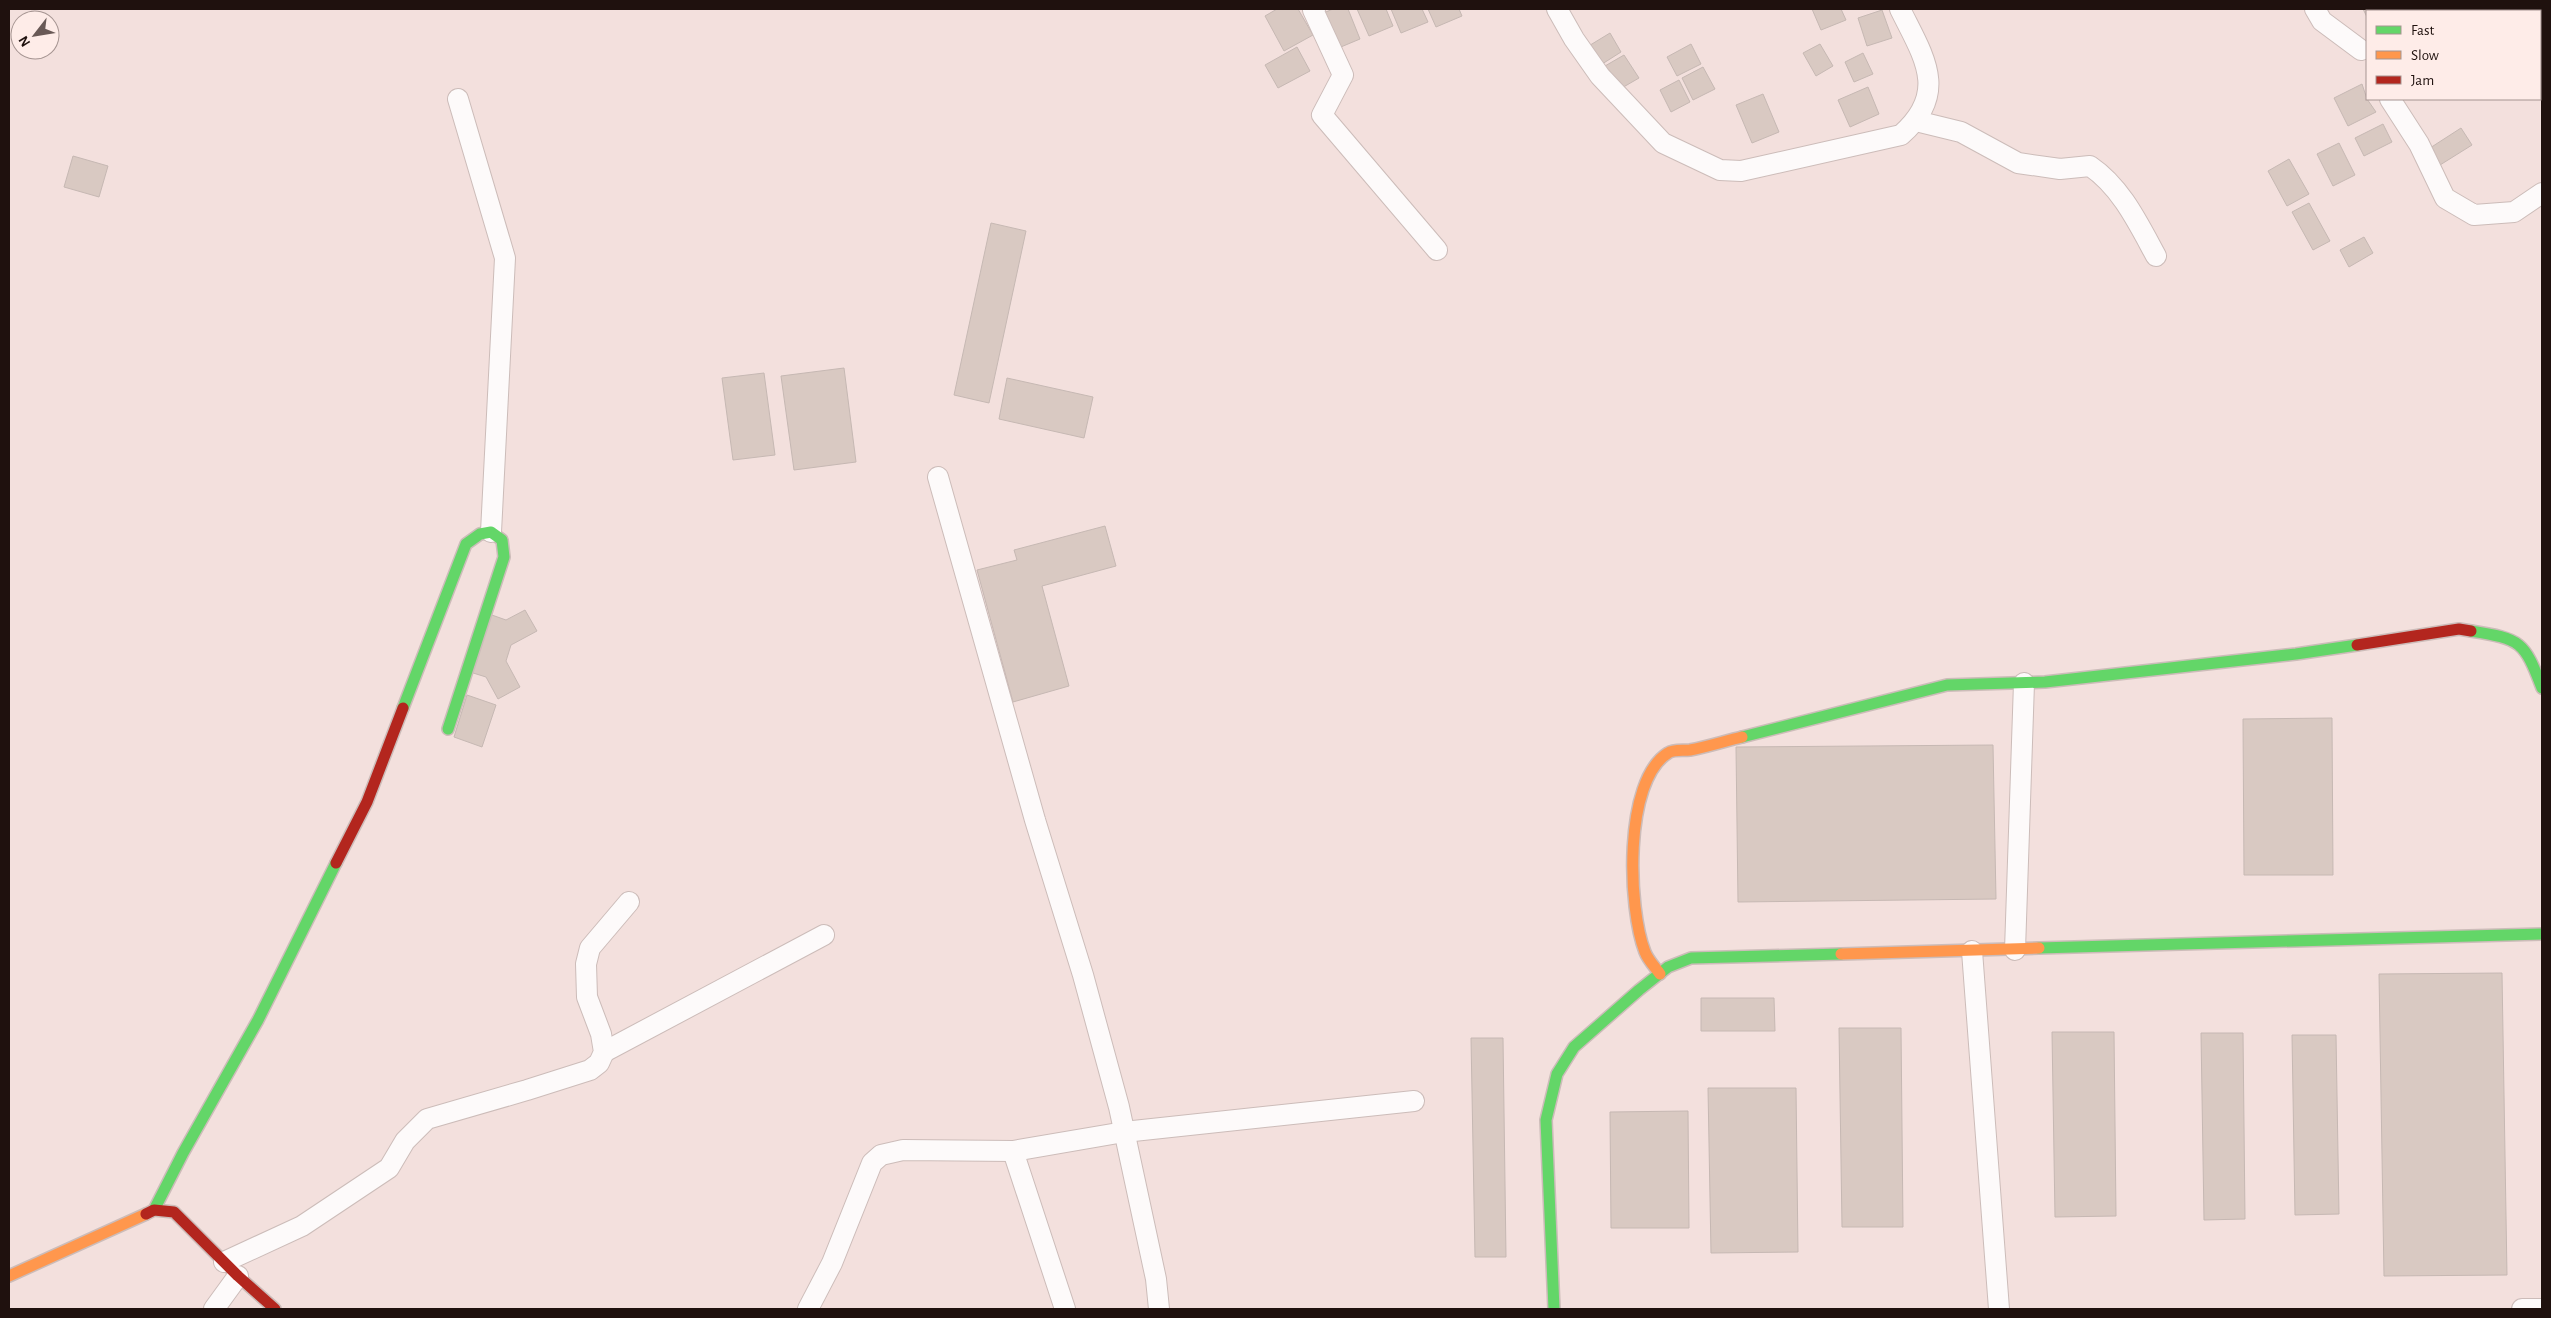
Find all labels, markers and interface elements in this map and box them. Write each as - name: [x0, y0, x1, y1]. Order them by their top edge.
- north arrow: [10, 10, 60, 60]
- legend: [2366, 10, 2541, 100]
- text: Fast: [2411, 23, 2435, 38]
- text: N: [16, 33, 33, 49]
- text: Slow: [2411, 48, 2439, 63]
- text: Jam: [2411, 73, 2434, 88]

